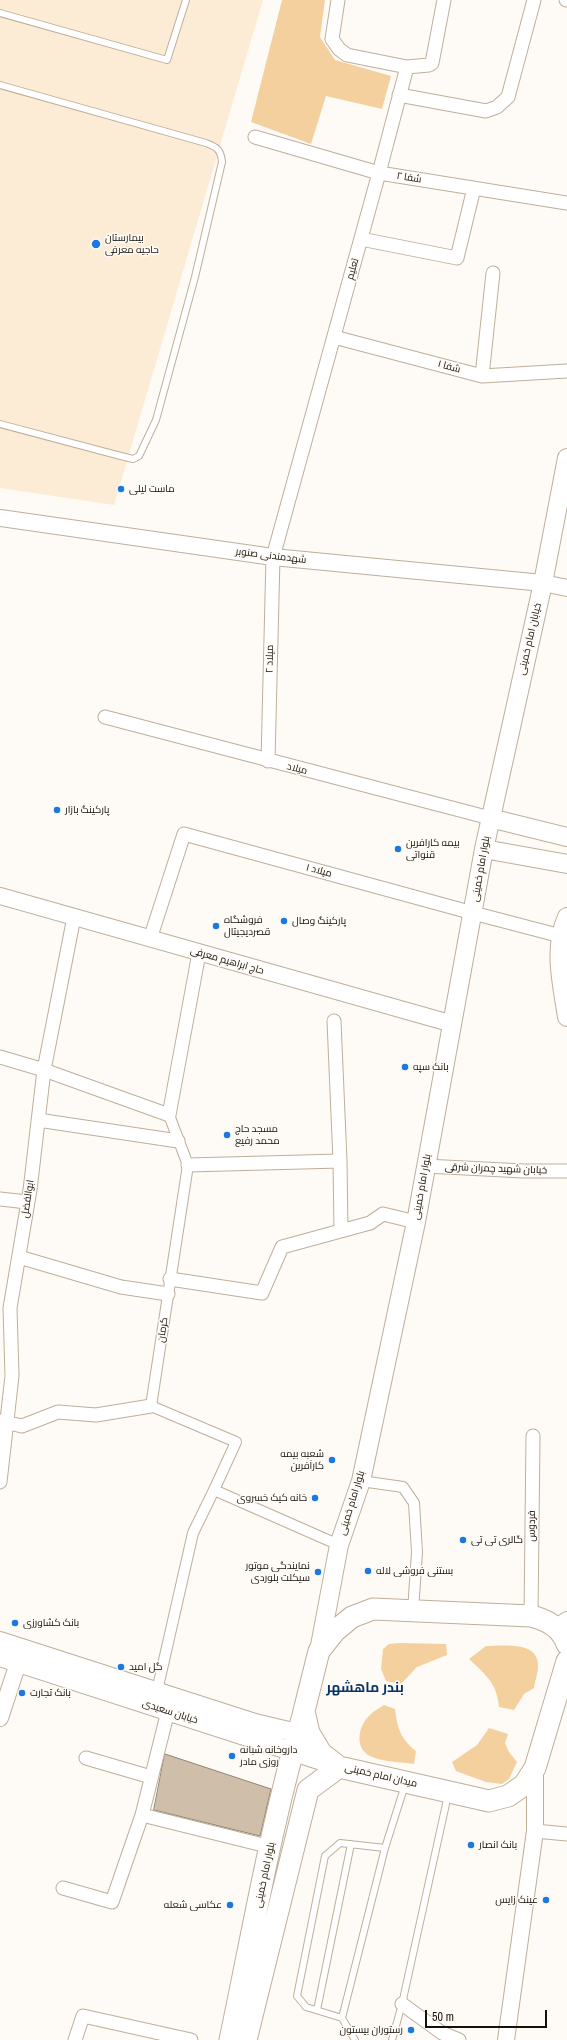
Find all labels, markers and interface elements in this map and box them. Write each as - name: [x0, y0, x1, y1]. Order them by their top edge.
- street label: شفا ۲: [396, 170, 422, 186]
- place label: بیمارستان حاجیه معرفی: [105, 232, 159, 256]
- marker: بیمارستان حاجیه معرفی: [90, 238, 102, 250]
- street label: تعلیم: [344, 257, 362, 281]
- street label: شفا ۱: [436, 358, 462, 376]
- place label: ماست لیلی: [129, 483, 175, 495]
- marker: ماست لیلی: [116, 484, 126, 494]
- street label: شهدمندنی صنوبر: [235, 546, 307, 566]
- street label: خیابان امام خمینی: [516, 602, 544, 676]
- street label: میلاد ۲: [264, 645, 276, 673]
- street label: میلاد: [285, 761, 309, 777]
- place label: پارکینگ بازار: [65, 804, 109, 816]
- marker: پارکینگ بازار: [52, 805, 62, 815]
- street label: بلوار امام خمینی: [469, 835, 493, 903]
- place label: بیمه کارافرین قنواتی: [406, 837, 460, 860]
- marker: بیمه کارافرین قنواتی: [393, 844, 403, 854]
- street label: میلاد ۱: [305, 862, 333, 880]
- place label: فروشگاه قصردیجیتال: [224, 914, 270, 938]
- place label: پارکینگ وصال: [292, 915, 346, 927]
- marker: پارکینگ وصال: [279, 916, 289, 926]
- marker: فروشگاه قصردیجیتال: [211, 921, 221, 931]
- street label: حاج ابراهیم معرفی: [189, 945, 265, 977]
- place label: بانک سپه: [413, 1061, 449, 1073]
- marker: بانک سپه: [400, 1062, 410, 1072]
- place label: مسجد حاج محمد رفیع: [235, 1123, 280, 1146]
- marker: مسجد حاج محمد رفیع: [222, 1130, 232, 1140]
- street label: بلوار امام خمینی: [410, 1153, 434, 1221]
- street label: خیابان شهید چمران شرقی: [445, 1161, 547, 1177]
- street label: ابوالفضل: [19, 1179, 37, 1219]
- street label: کرمان: [155, 1317, 171, 1343]
- place label: شعبه بیمه کارآفرین: [280, 1448, 324, 1472]
- marker: شعبه بیمه کارآفرین: [327, 1455, 337, 1465]
- street label: بلوار امام خمینی: [337, 1469, 367, 1537]
- place label: خانه کیک خسروی: [237, 1492, 307, 1504]
- marker: خانه کیک خسروی: [310, 1493, 320, 1503]
- street label: فردوس: [526, 1510, 538, 1542]
- place label: گالری تی تی: [471, 1534, 523, 1546]
- marker: گالری تی تی: [458, 1535, 468, 1545]
- place label: نمایندگی موتور سیکلت بلوردی: [246, 1560, 310, 1584]
- place label: بستنی فروشی لاله: [376, 1565, 453, 1577]
- marker: بستنی فروشی لاله: [363, 1566, 373, 1576]
- marker: نمایندگی موتور سیکلت بلوردی: [313, 1567, 323, 1577]
- place label: بانک کشاورزی: [23, 1617, 79, 1629]
- marker: بانک کشاورزی: [10, 1618, 20, 1628]
- place label: گل امید: [129, 1661, 162, 1673]
- marker: گل امید: [116, 1662, 126, 1672]
- district label: بندر ماهشهر: [326, 1680, 404, 1696]
- place label: بانک تجارت: [30, 1687, 71, 1699]
- marker: بانک تجارت: [17, 1688, 27, 1698]
- street label: خیابان سعیدی: [141, 1697, 199, 1727]
- place label: داروخانه شبانه روزی مادر: [240, 1744, 297, 1768]
- marker: داروخانه شبانه روزی مادر: [227, 1751, 237, 1761]
- street label: میدان امام خمینی: [344, 1762, 418, 1790]
- place label: بانک انصار: [479, 1839, 517, 1851]
- marker: بانک انصار: [466, 1840, 476, 1850]
- street label: بلوار امام خمینی: [252, 1841, 278, 1909]
- place label: عینک زایس: [495, 1894, 538, 1906]
- marker: عینک زایس: [541, 1895, 551, 1905]
- place label: عکاسی شعله: [164, 1899, 222, 1911]
- marker: عکاسی شعله: [225, 1900, 235, 1910]
- scale bar: [427, 2002, 549, 2028]
- text: 50 m: [432, 2009, 454, 2025]
- place label: رستوران بیستون: [340, 2024, 403, 2036]
- marker: رستوران بیستون: [406, 2025, 416, 2035]

